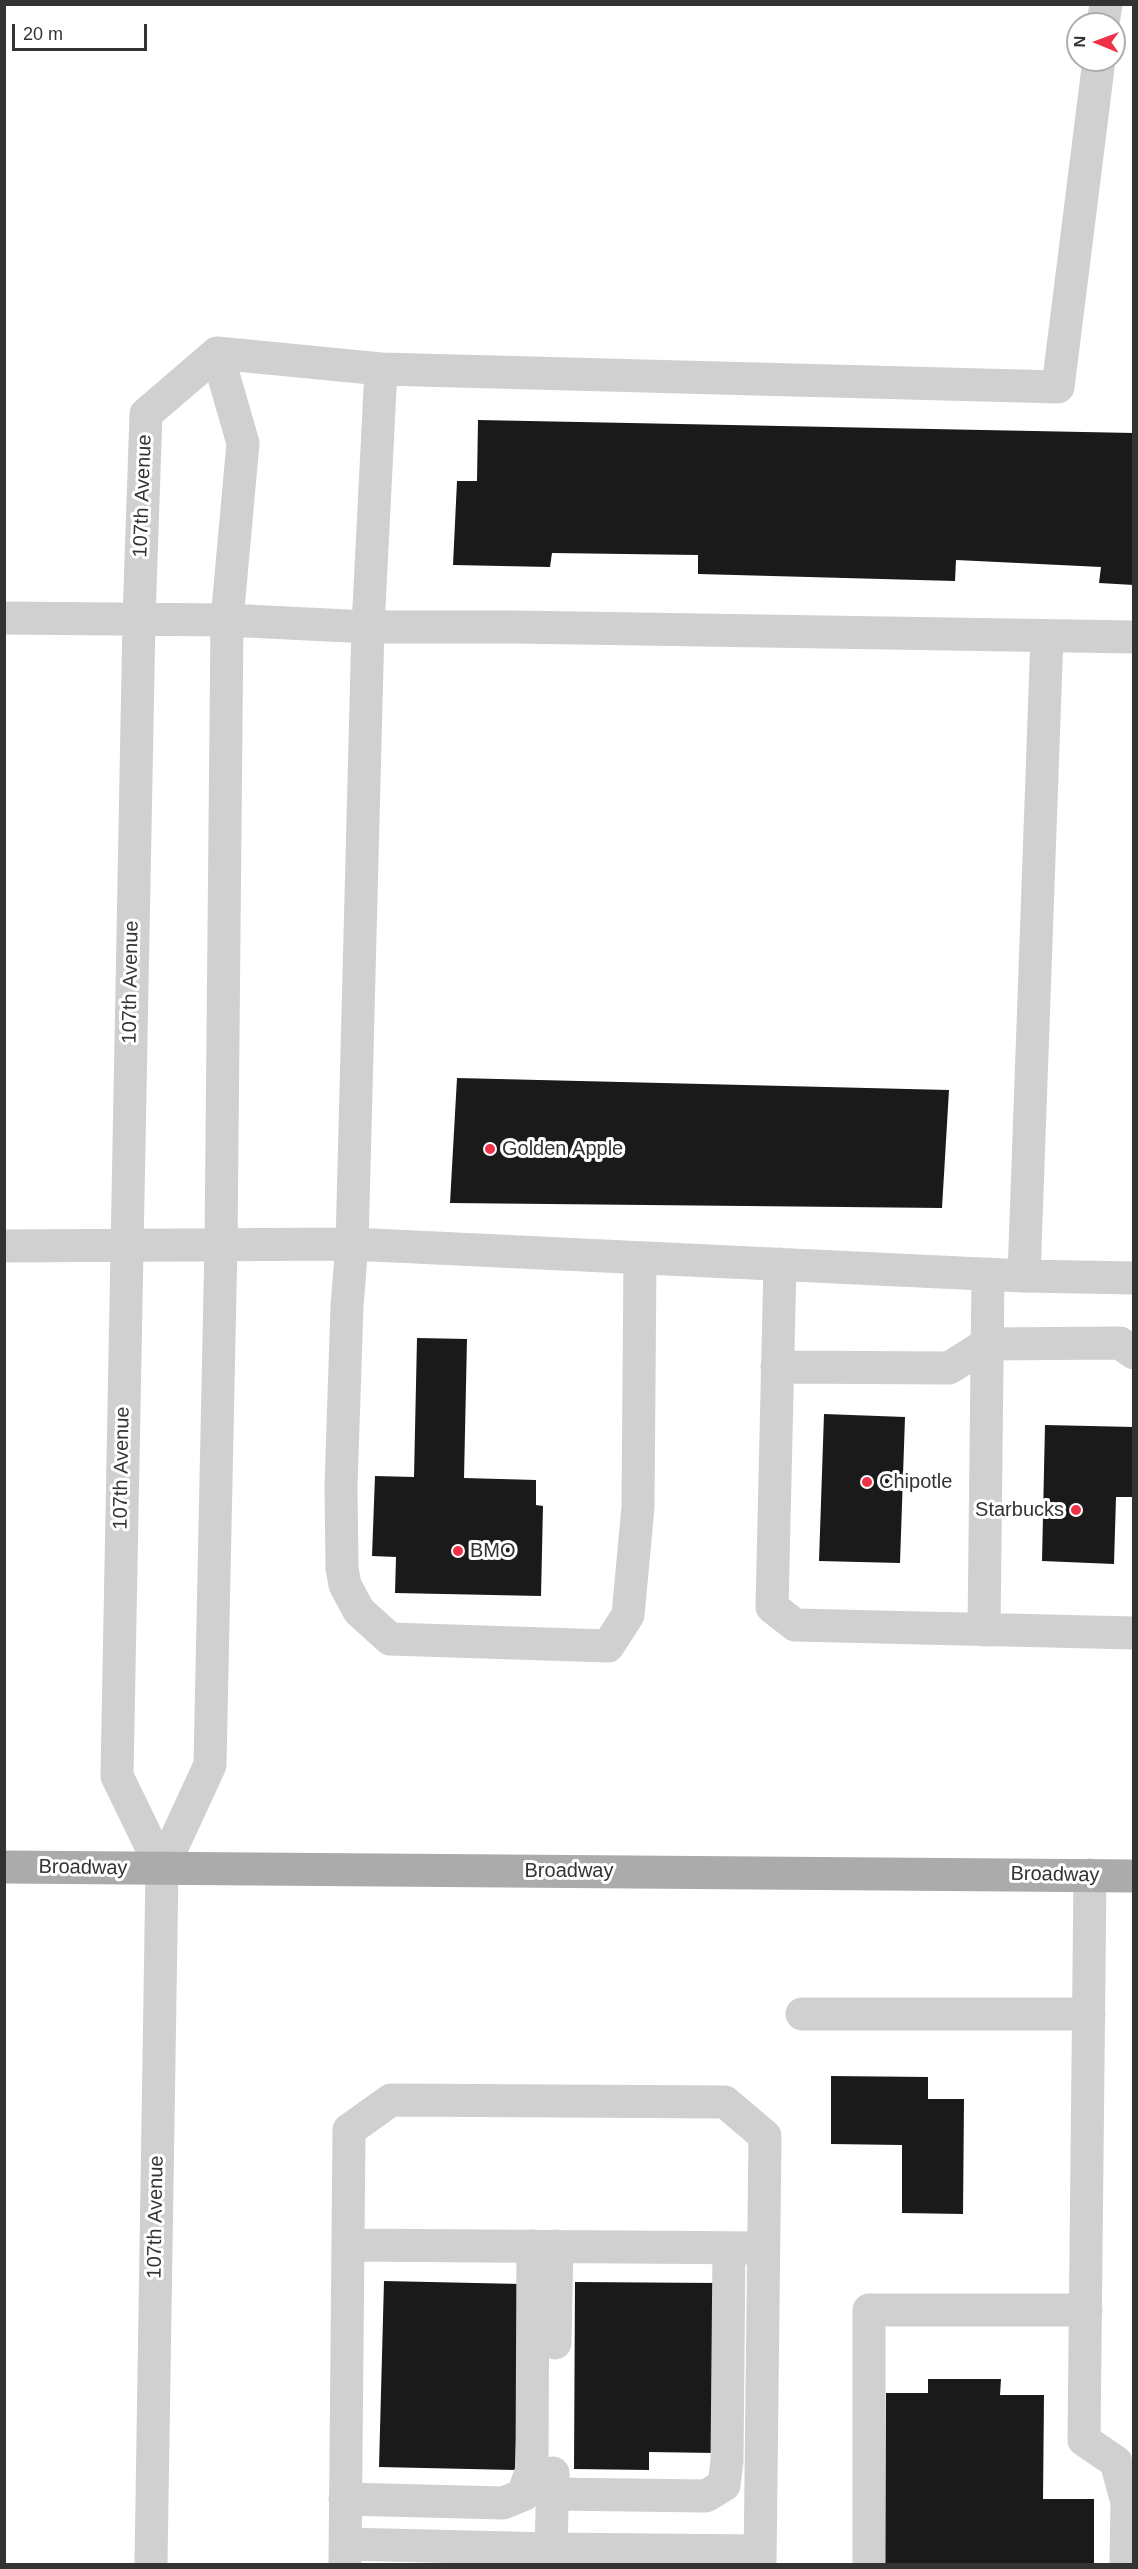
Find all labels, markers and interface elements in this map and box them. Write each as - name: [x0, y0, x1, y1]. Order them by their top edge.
- scale bar: [15, 12, 150, 50]
- north arrow: [1066, 12, 1126, 72]
- text: 20 m: [23, 24, 63, 44]
- text: N: [1071, 36, 1088, 48]
- street label: 107th Avenue: [129, 434, 157, 558]
- street label: 107th Avenue: [118, 920, 144, 1044]
- place label: Golden Apple: [502, 1137, 623, 1161]
- marker: Golden Apple: [483, 1142, 497, 1156]
- street label: 107th Avenue: [109, 1406, 135, 1530]
- place label: Chipotle: [879, 1470, 952, 1494]
- marker: Chipotle: [860, 1475, 874, 1489]
- place label: Starbucks: [975, 1498, 1064, 1522]
- marker: Starbucks: [1069, 1503, 1083, 1517]
- place label: BMO: [470, 1539, 516, 1563]
- marker: BMO: [451, 1544, 465, 1558]
- street label: Broadway: [38, 1855, 128, 1881]
- street label: Broadway: [525, 1859, 613, 1883]
- street label: Broadway: [1010, 1862, 1100, 1888]
- street label: 107th Avenue: [143, 2155, 169, 2279]

